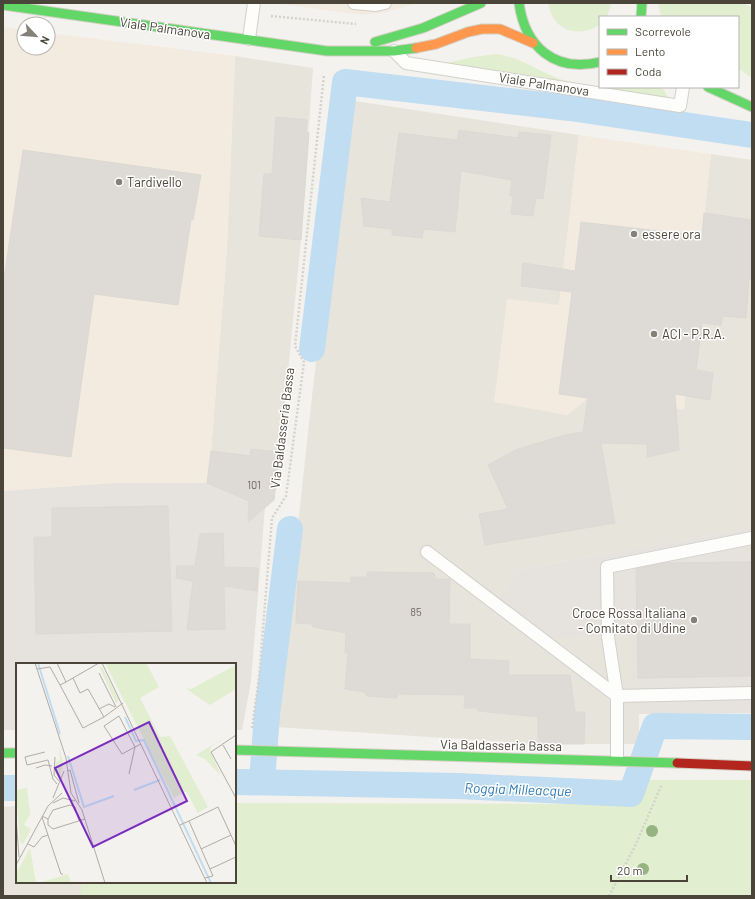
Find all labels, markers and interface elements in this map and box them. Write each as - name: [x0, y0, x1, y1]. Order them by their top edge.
- street label: Viale Palmanova: [119, 14, 211, 42]
- north arrow: [16, 16, 56, 56]
- legend: [599, 16, 739, 88]
- text: Scorrevole: [635, 24, 691, 38]
- text: N: [38, 34, 53, 47]
- text: Lento: [635, 44, 665, 58]
- text: Coda: [635, 64, 662, 78]
- street label: Viale Palmanova: [498, 69, 590, 99]
- place label: Tardivello: [127, 174, 182, 190]
- marker: Tardivello: [114, 177, 124, 187]
- place label: essere ora: [642, 226, 701, 242]
- marker: essere ora: [629, 229, 639, 239]
- place label: ACI - P.R.A.: [662, 326, 725, 342]
- marker: ACI - P.R.A.: [649, 329, 659, 339]
- street label: Via Baldasseria Bassa: [267, 367, 297, 489]
- house number: 101: [247, 478, 261, 491]
- house number: 85: [410, 605, 422, 618]
- place label: Croce Rossa Italiana - Comitato di Udine: [572, 605, 686, 636]
- marker: Croce Rossa Italiana - Comitato di Udine: [689, 615, 699, 625]
- inset map: [16, 663, 236, 883]
- street label: Via Baldasseria Bassa: [440, 736, 562, 754]
- water label: Roggia Milleacque: [464, 779, 572, 799]
- scale bar: [611, 857, 687, 883]
- text: 20 m: [617, 863, 643, 877]

